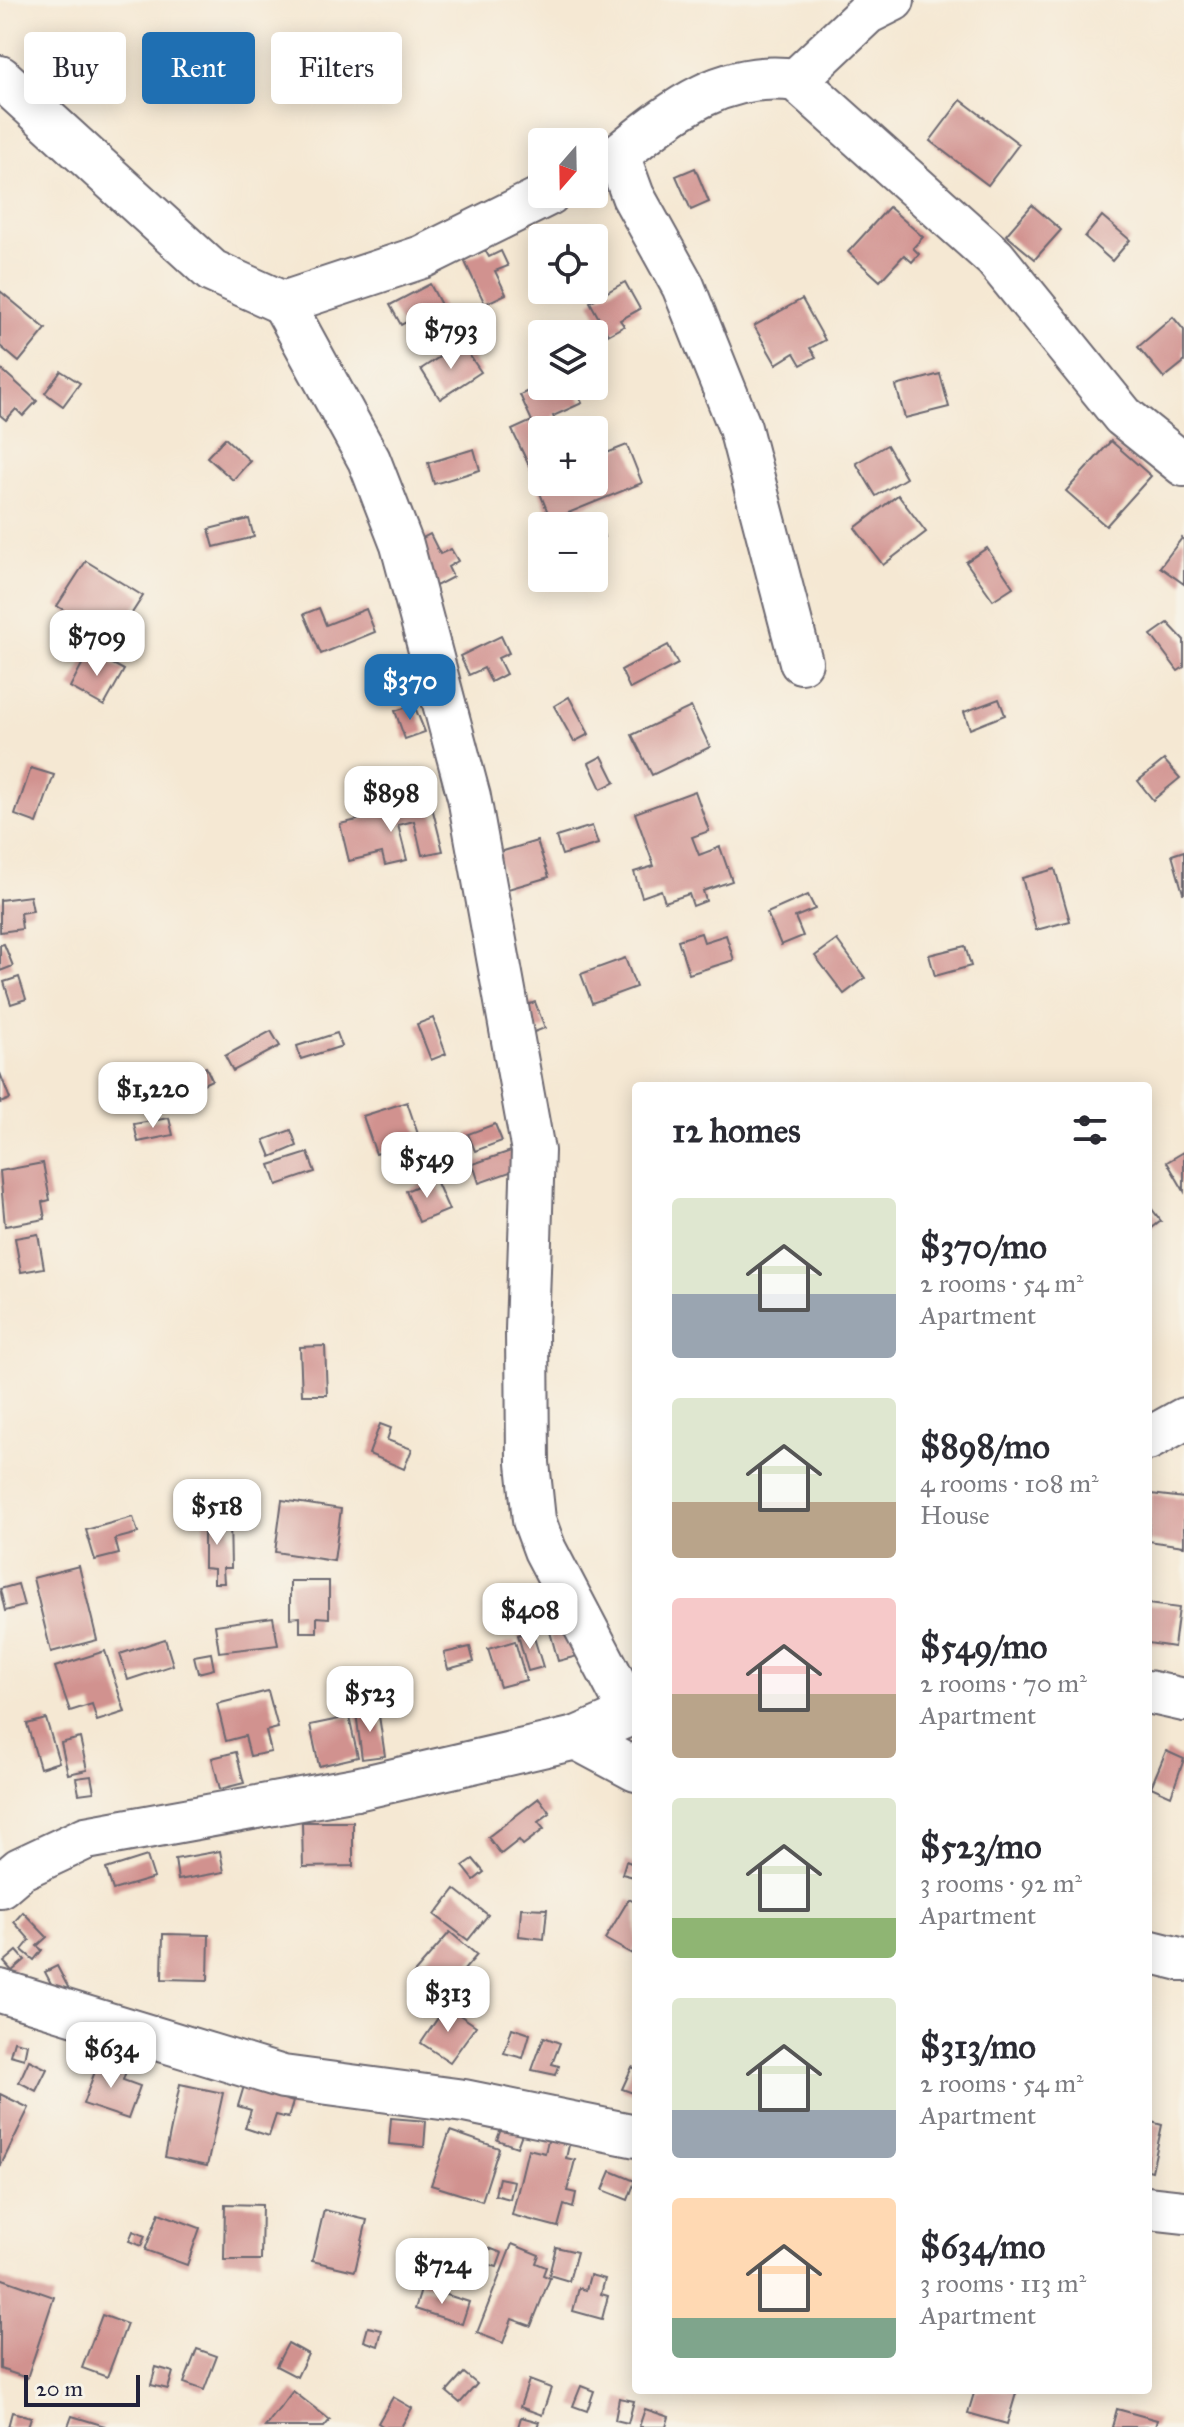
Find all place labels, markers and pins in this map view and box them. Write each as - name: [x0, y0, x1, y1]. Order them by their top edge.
- pin: $793: [404, 303, 498, 371]
- pin: $709: [50, 610, 144, 678]
- pin: $370: [363, 654, 457, 722]
- pin: $898: [344, 766, 438, 834]
- pin: $1,220: [88, 1062, 218, 1130]
- pin: $549: [380, 1132, 474, 1200]
- pin: $518: [170, 1479, 264, 1547]
- pin: $408: [483, 1583, 577, 1651]
- pin: $523: [323, 1666, 417, 1734]
- pin: $313: [401, 1966, 495, 2034]
- pin: $634: [64, 2022, 158, 2090]
- pin: $724: [395, 2238, 489, 2306]

